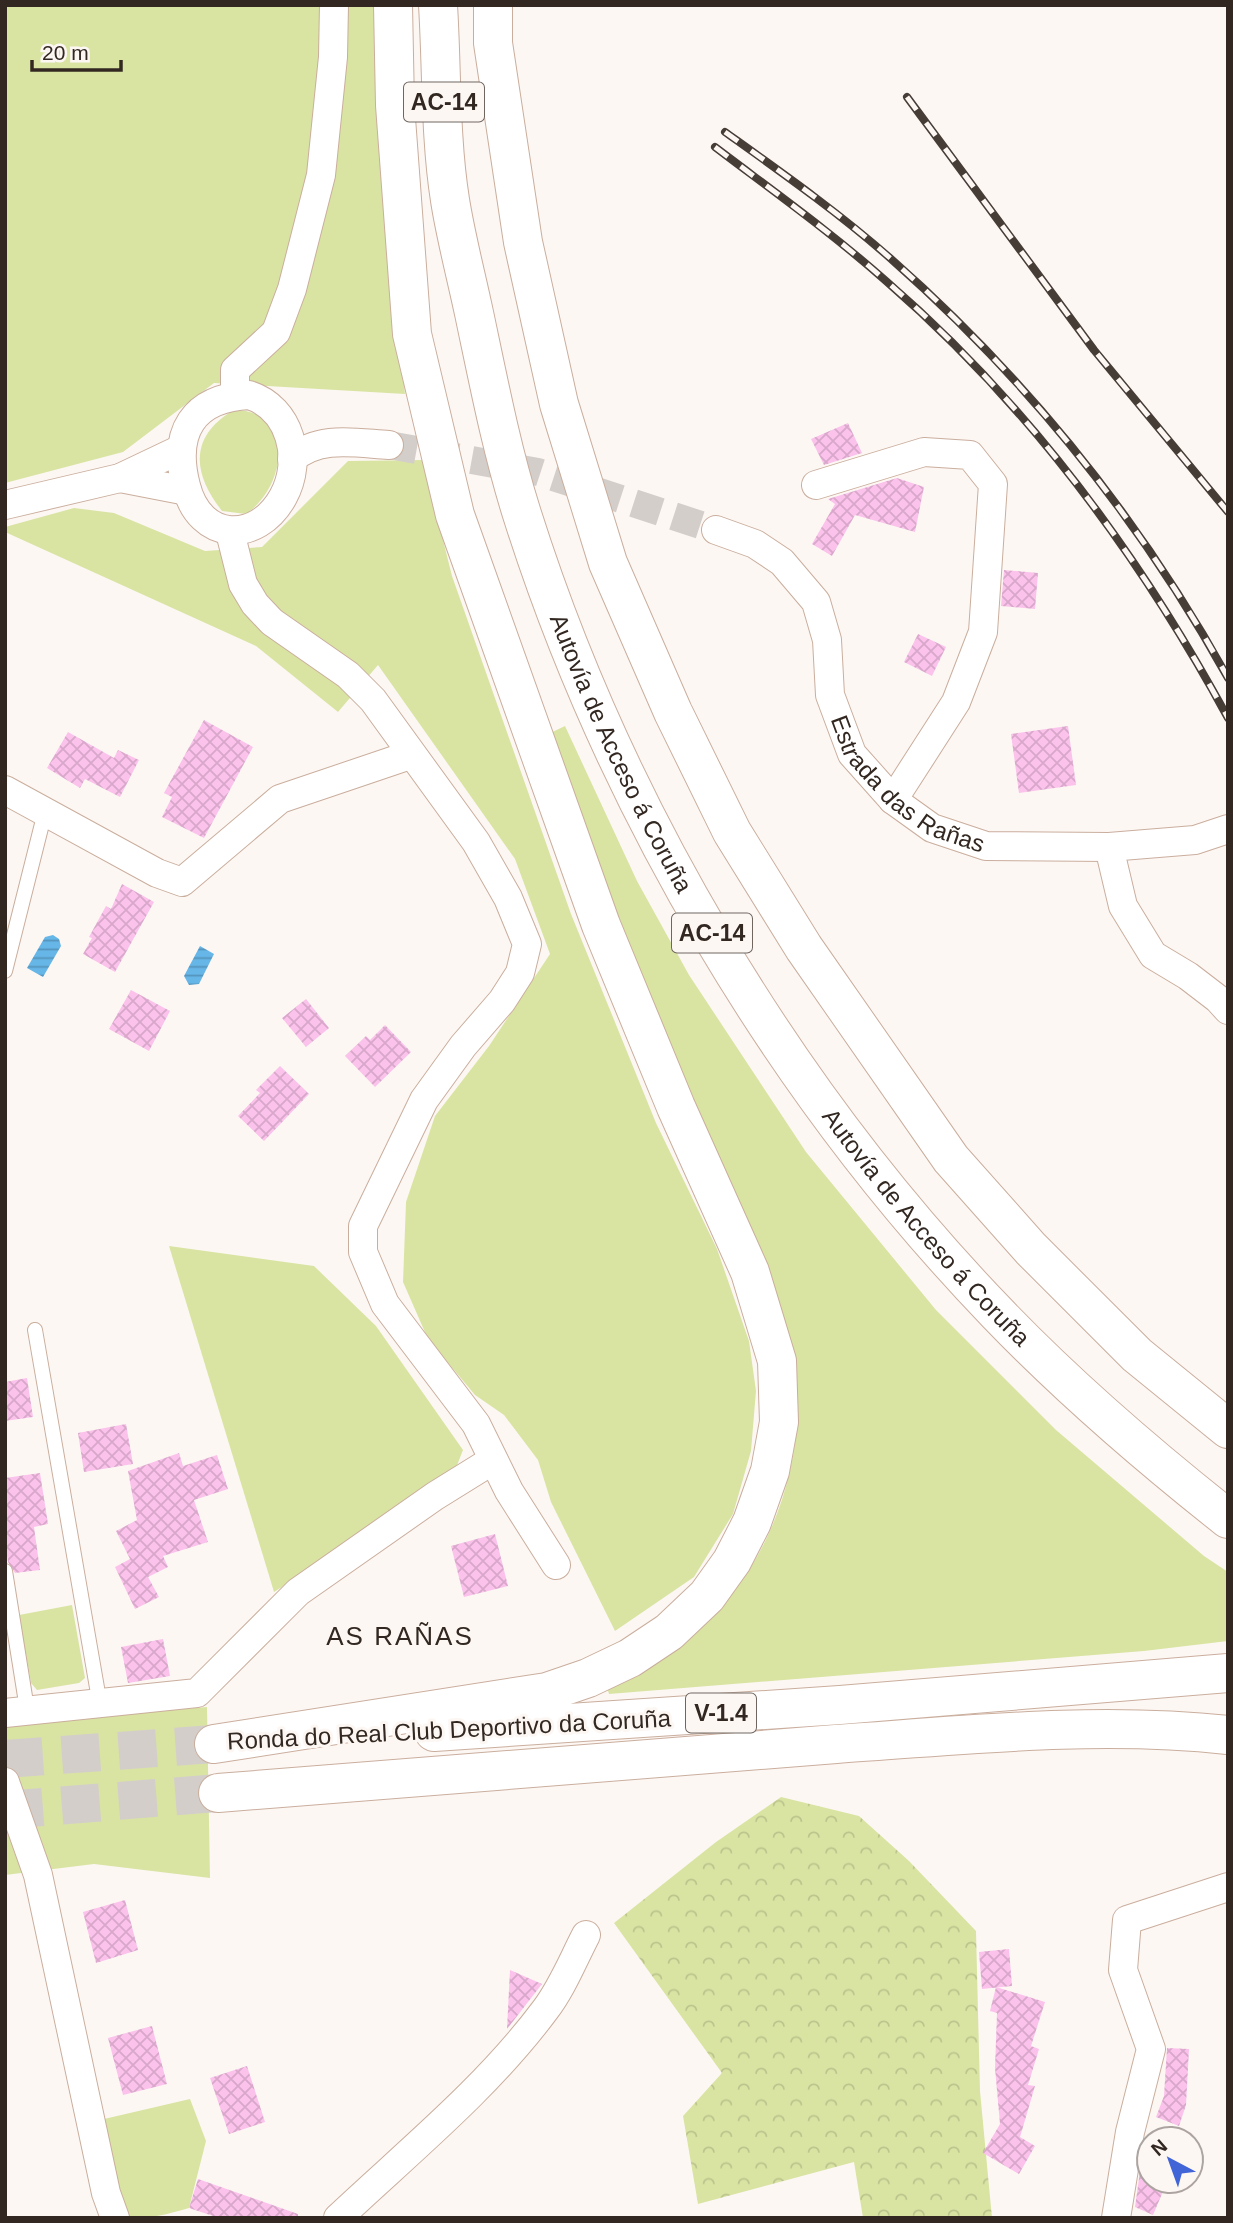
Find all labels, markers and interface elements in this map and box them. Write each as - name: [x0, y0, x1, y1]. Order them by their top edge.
- scale bar: [32, 28, 121, 72]
- text: 20 m: [42, 41, 89, 64]
- road number: AC-14: [404, 82, 484, 122]
- street label: Autovía de Acceso á Coruña: [545, 610, 698, 898]
- street label: Estrada das Rañas: [826, 712, 988, 858]
- road number: AC-14: [672, 914, 752, 952]
- street label: Autovía de Acceso á Coruña: [817, 1103, 1036, 1352]
- district label: AS RAÑAS: [326, 1621, 474, 1651]
- road number: V-1.4: [686, 1694, 756, 1732]
- street label: Ronda do Real Club Deportivo da Coruña: [226, 1704, 672, 1755]
- north arrow: [1135, 2125, 1205, 2195]
- text: N: [1147, 2135, 1171, 2160]

